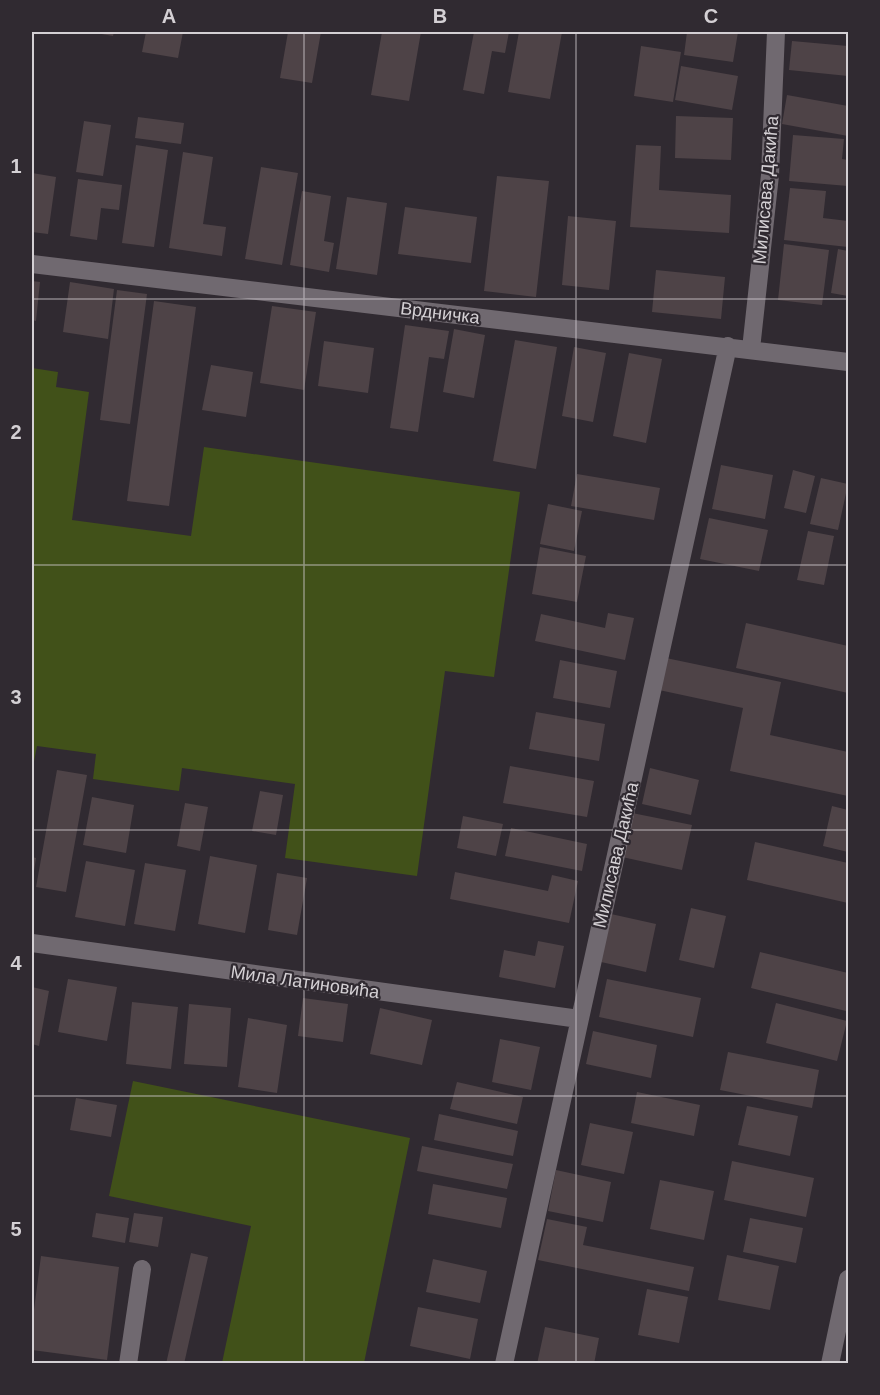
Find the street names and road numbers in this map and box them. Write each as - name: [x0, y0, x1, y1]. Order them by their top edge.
- street label: Милисава Дакића: [750, 114, 783, 265]
- street label: Врдничка: [399, 298, 482, 328]
- street label: Милисава Дакића: [589, 779, 643, 930]
- street label: Мила Латиновића: [229, 962, 382, 1002]

